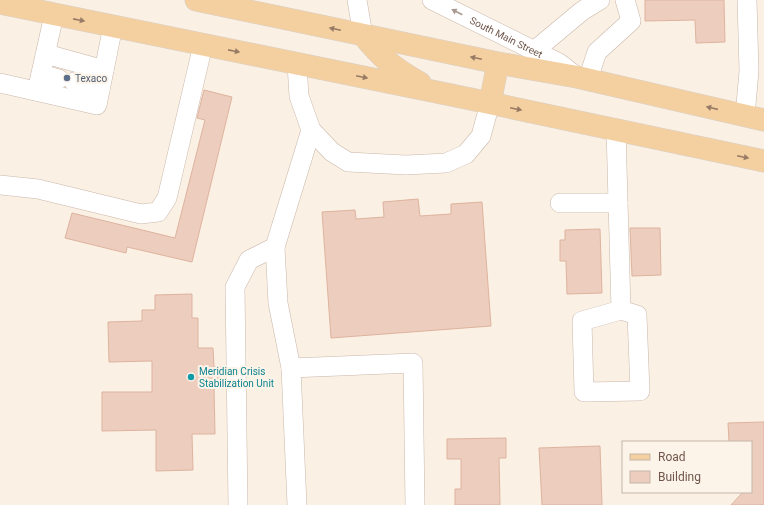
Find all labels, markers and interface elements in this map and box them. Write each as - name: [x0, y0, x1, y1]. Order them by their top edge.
- one-way arrow: [451, 9, 463, 15]
- street label: South Main Street: [468, 14, 544, 59]
- one-way arrow: [73, 17, 85, 23]
- one-way arrow: [329, 25, 341, 31]
- one-way arrow: [228, 48, 240, 54]
- one-way arrow: [470, 55, 482, 61]
- marker: Texaco: [62, 73, 72, 83]
- place label: Texaco: [75, 73, 107, 84]
- one-way arrow: [355, 74, 368, 80]
- one-way arrow: [706, 105, 719, 111]
- one-way arrow: [510, 106, 522, 112]
- one-way arrow: [737, 155, 750, 161]
- place label: Meridian Crisis Stabilization Unit: [199, 366, 274, 389]
- marker: Meridian Crisis Stabilization Unit: [186, 372, 196, 382]
- legend: [622, 441, 752, 493]
- text: Road: [658, 450, 686, 464]
- text: Building: [658, 470, 701, 484]

